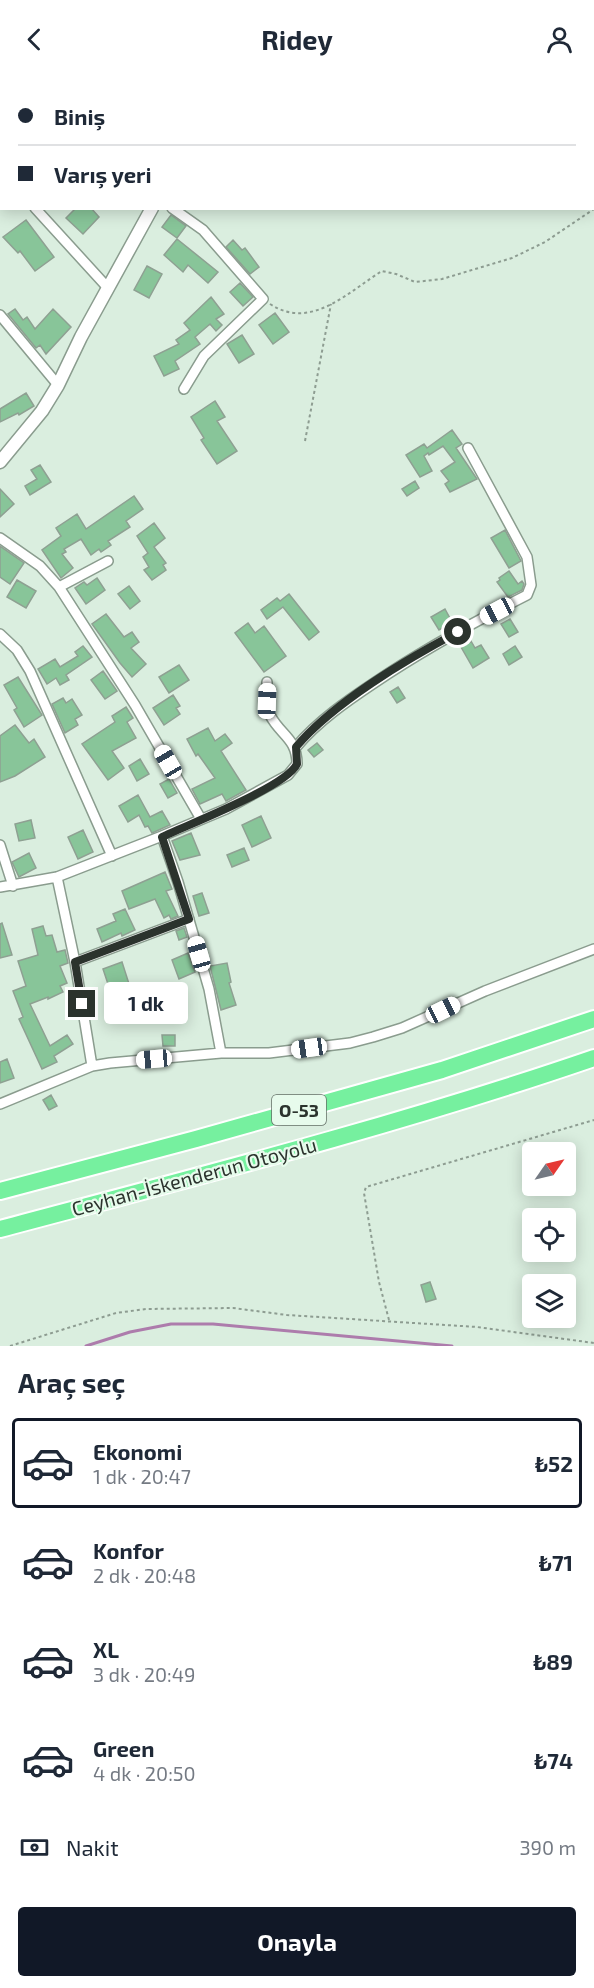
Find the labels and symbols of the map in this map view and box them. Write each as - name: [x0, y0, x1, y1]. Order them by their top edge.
- car: [477, 595, 517, 627]
- route start: [444, 618, 471, 645]
- car: [257, 683, 277, 719]
- car: [151, 742, 185, 782]
- car: [185, 934, 213, 974]
- callout: 1 dk: [103, 983, 187, 1025]
- route end: [68, 990, 95, 1017]
- car: [423, 994, 463, 1026]
- car: [290, 1037, 328, 1059]
- car: [135, 1048, 173, 1070]
- road number: O-53: [272, 1095, 326, 1125]
- street label: Ceyhan-İskenderun Otoyolu: [69, 1132, 319, 1220]
- north arrow: [522, 1142, 576, 1196]

